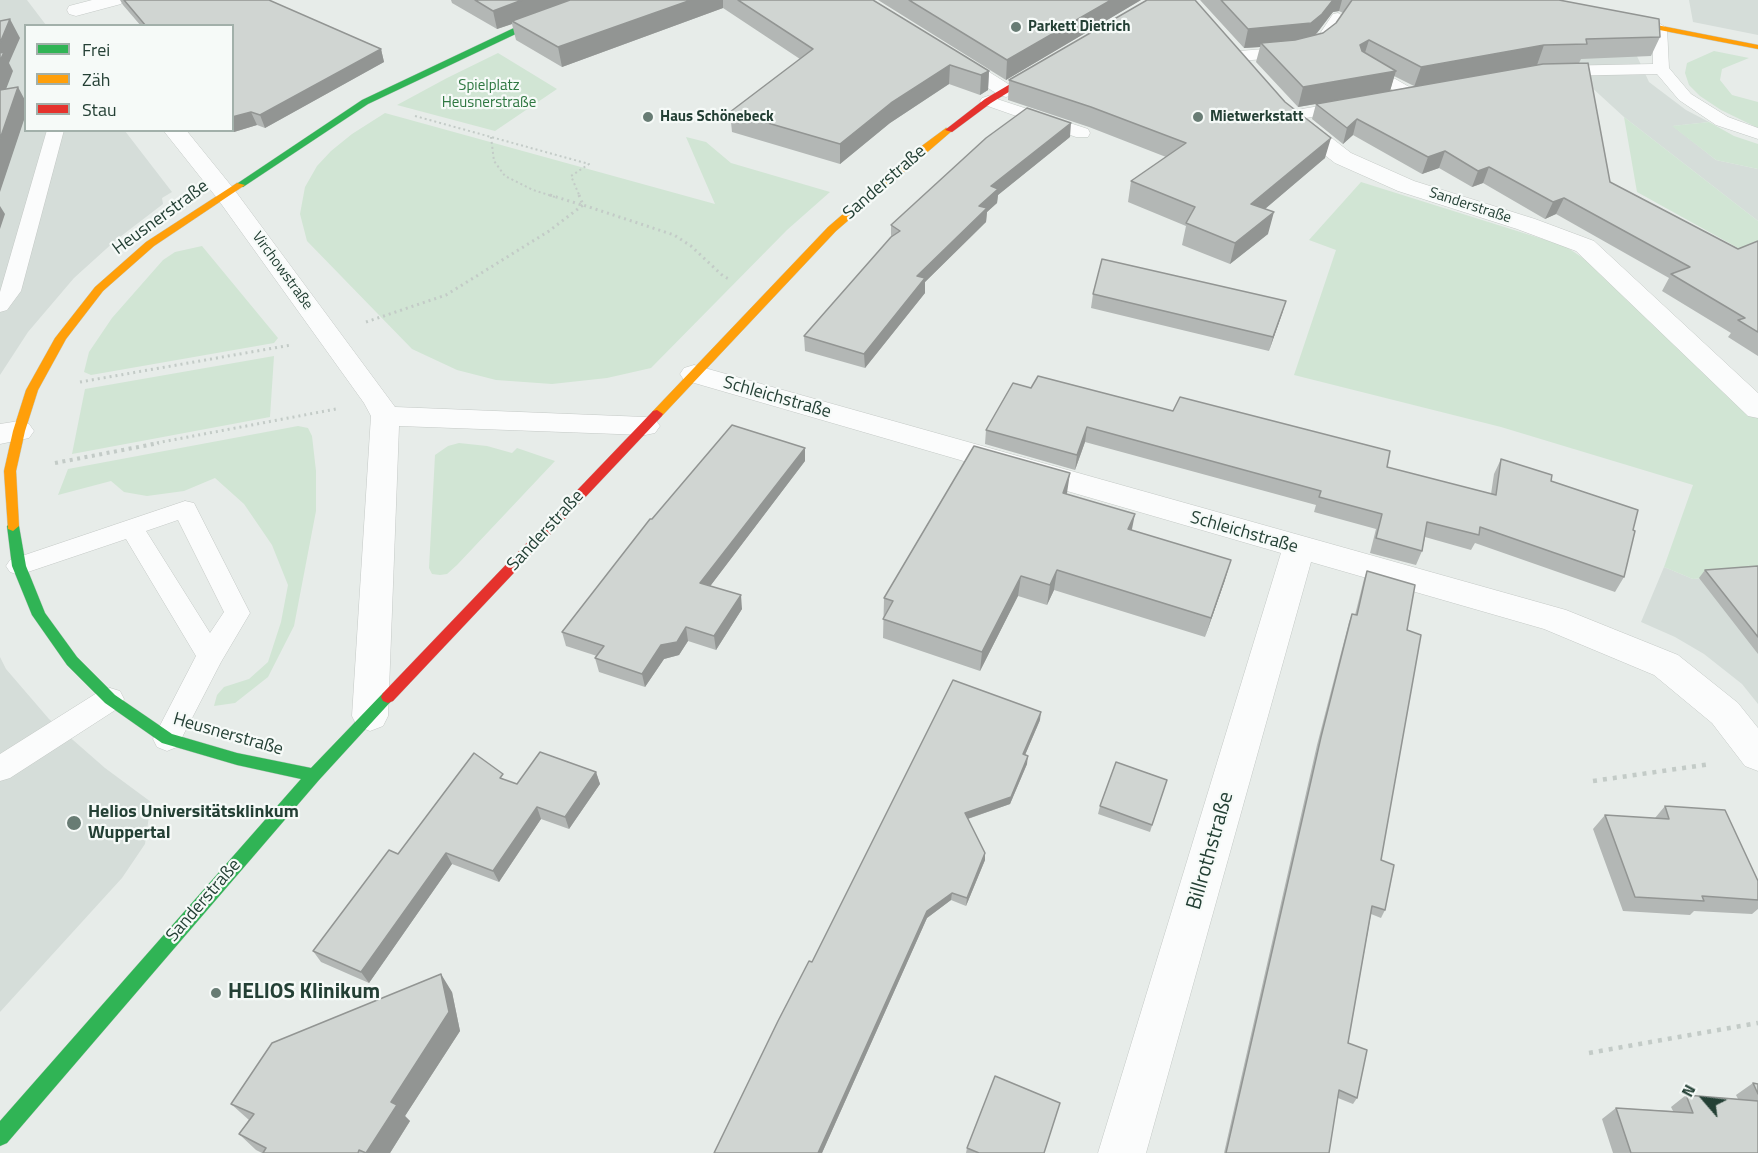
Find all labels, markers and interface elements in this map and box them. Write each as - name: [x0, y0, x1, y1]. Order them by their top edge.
- place label: Parkett Dietrich: [1028, 18, 1130, 36]
- marker: Parkett Dietrich: [1009, 20, 1023, 34]
- legend: [24, 24, 234, 132]
- text: Frei: [82, 36, 110, 63]
- text: Zäh: [82, 66, 110, 93]
- park label: Spielplatz Heusnerstraße: [442, 77, 536, 112]
- text: Stau: [82, 96, 117, 123]
- place label: Haus Schönebeck: [660, 108, 774, 126]
- place label: Mietwerkstatt: [1210, 108, 1304, 126]
- marker: Haus Schönebeck: [641, 110, 655, 124]
- marker: Mietwerkstatt: [1191, 110, 1205, 124]
- street label: Sanderstraße: [839, 141, 931, 225]
- street label: Heusnerstraße: [109, 176, 213, 260]
- street label: Sanderstraße: [1427, 184, 1513, 228]
- street label: Virchowstraße: [248, 228, 316, 314]
- street label: Schleichstraße: [721, 372, 833, 424]
- street label: Sanderstraße: [503, 486, 589, 576]
- street label: Schleichstraße: [1188, 507, 1300, 559]
- street label: Heusnerstraße: [171, 709, 285, 761]
- street label: Billrothstraße: [1182, 789, 1240, 913]
- place label: Helios Universitätsklinkum Wuppertal: [88, 802, 299, 844]
- marker: Helios Universitätsklinkum Wuppertal: [65, 814, 83, 832]
- street label: Sanderstraße: [162, 855, 246, 947]
- place label: HELIOS Klinikum: [228, 980, 380, 1006]
- marker: HELIOS Klinikum: [209, 986, 223, 1000]
- north arrow: [1674, 1069, 1734, 1129]
- text: N: [1675, 1080, 1701, 1101]

